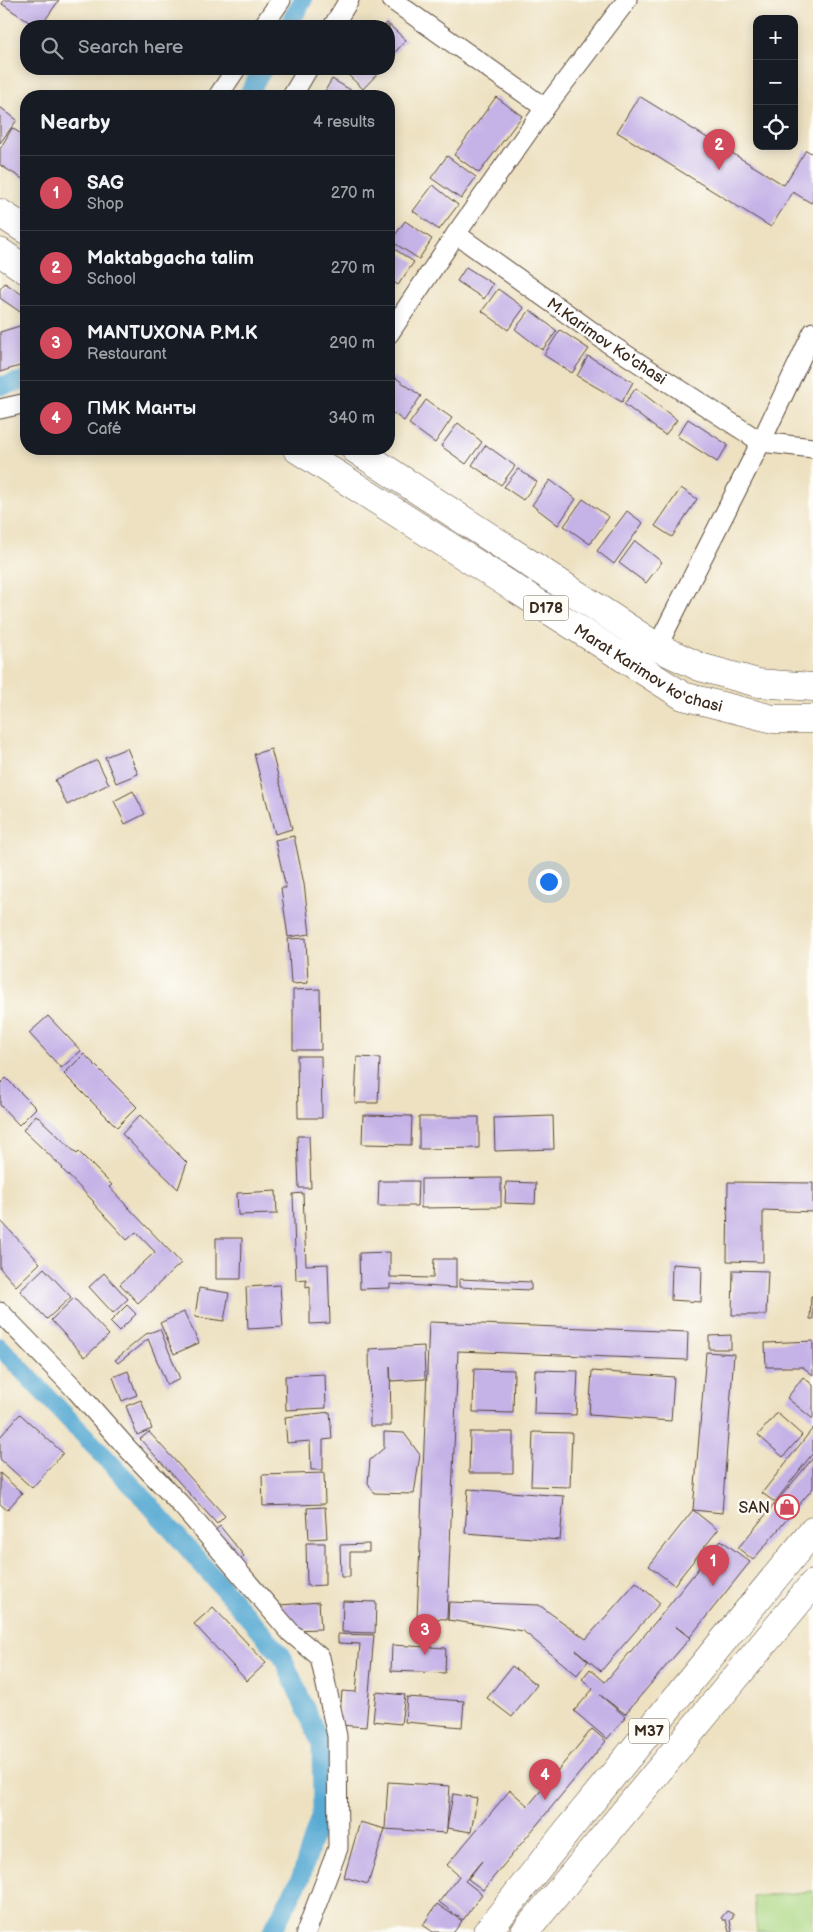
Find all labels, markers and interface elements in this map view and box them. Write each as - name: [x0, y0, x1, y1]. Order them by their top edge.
- map controls: [753, 15, 798, 150]
- button: +: [753, 15, 798, 60]
- search box: [20, 20, 395, 75]
- icon: search: [38, 34, 66, 62]
- text: Search here: [78, 36, 183, 59]
- button: −: [753, 60, 798, 105]
- button: locate: [753, 105, 798, 150]
- text: Nearby: [40, 110, 110, 135]
- text: 4 results: [313, 113, 375, 132]
- pin: 2: [703, 129, 735, 170]
- text: SAG: [87, 172, 124, 195]
- text: 1: [53, 184, 59, 203]
- text: 270 m: [331, 184, 375, 203]
- text: Shop: [87, 195, 124, 214]
- text: Maktabgacha talim: [87, 247, 254, 270]
- text: 2: [51, 259, 61, 278]
- text: 270 m: [331, 259, 375, 278]
- text: School: [87, 270, 136, 289]
- street label: M.Karimov Ko'chasi: [543, 294, 670, 389]
- text: MANTUXONA P.M.K: [87, 322, 258, 345]
- text: 3: [51, 334, 61, 353]
- text: 290 m: [329, 334, 375, 353]
- text: Restaurant: [87, 345, 167, 364]
- text: ПМК Манты: [87, 397, 196, 420]
- text: 4: [51, 409, 61, 428]
- text: 340 m: [328, 409, 375, 428]
- text: Café: [87, 420, 121, 439]
- road number: D178: [524, 596, 568, 620]
- street label: Marat Karimov ko'chasi: [570, 621, 724, 717]
- your location: [536, 869, 562, 895]
- shop icon: SAN: [774, 1494, 800, 1520]
- place label: SAN: [739, 1499, 770, 1518]
- pin: 1: [697, 1545, 729, 1586]
- pin: 3: [409, 1614, 441, 1655]
- road number: M37: [629, 1718, 669, 1744]
- pin: 4: [529, 1759, 561, 1800]

